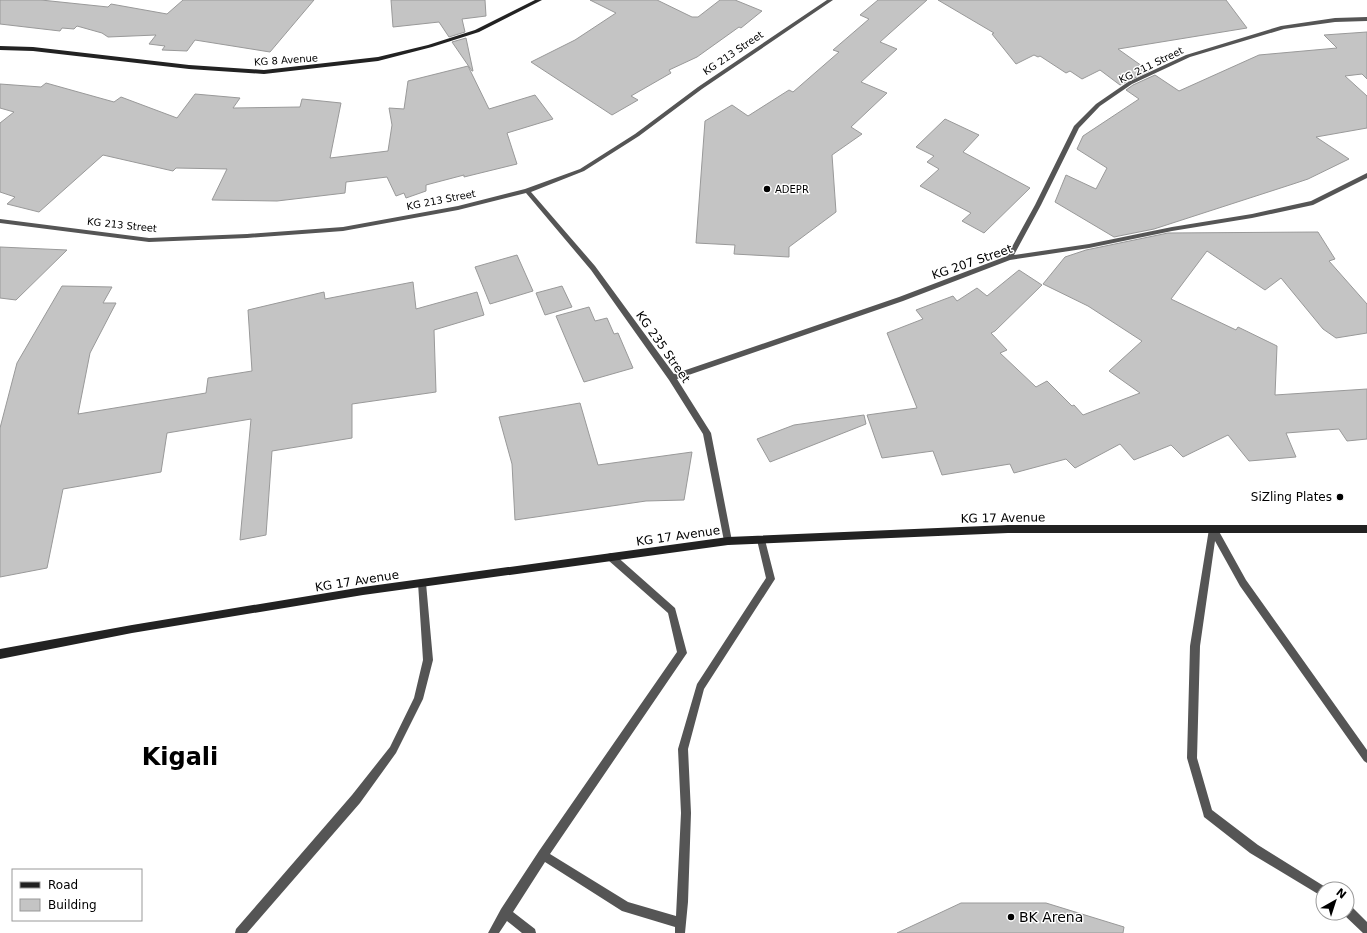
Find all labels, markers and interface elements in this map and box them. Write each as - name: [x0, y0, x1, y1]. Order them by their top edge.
- street label: KG 213 Street: [701, 29, 765, 77]
- street label: KG 211 Street: [1117, 45, 1185, 85]
- street label: KG 8 Avenue: [254, 52, 318, 68]
- marker: ADEPR: [762, 184, 772, 194]
- place label: ADEPR: [775, 184, 809, 195]
- street label: KG 213 Street: [406, 188, 477, 212]
- street label: KG 213 Street: [87, 216, 158, 234]
- street label: KG 207 Street: [930, 242, 1014, 282]
- street label: KG 235 Street: [633, 309, 693, 386]
- place label: SiZling Plates: [1251, 490, 1332, 504]
- marker: SiZling Plates: [1335, 492, 1345, 502]
- street label: KG 17 Avenue: [961, 510, 1045, 526]
- street label: KG 17 Avenue: [635, 523, 721, 549]
- street label: KG 17 Avenue: [314, 567, 400, 595]
- district label: Kigali: [142, 743, 218, 771]
- legend: [12, 869, 142, 921]
- text: Road: [48, 878, 78, 892]
- north arrow: [1315, 881, 1355, 921]
- text: N: [1333, 886, 1349, 902]
- text: Building: [48, 898, 97, 912]
- place label: BK Arena: [1019, 909, 1083, 925]
- marker: BK Arena: [1006, 912, 1016, 922]

